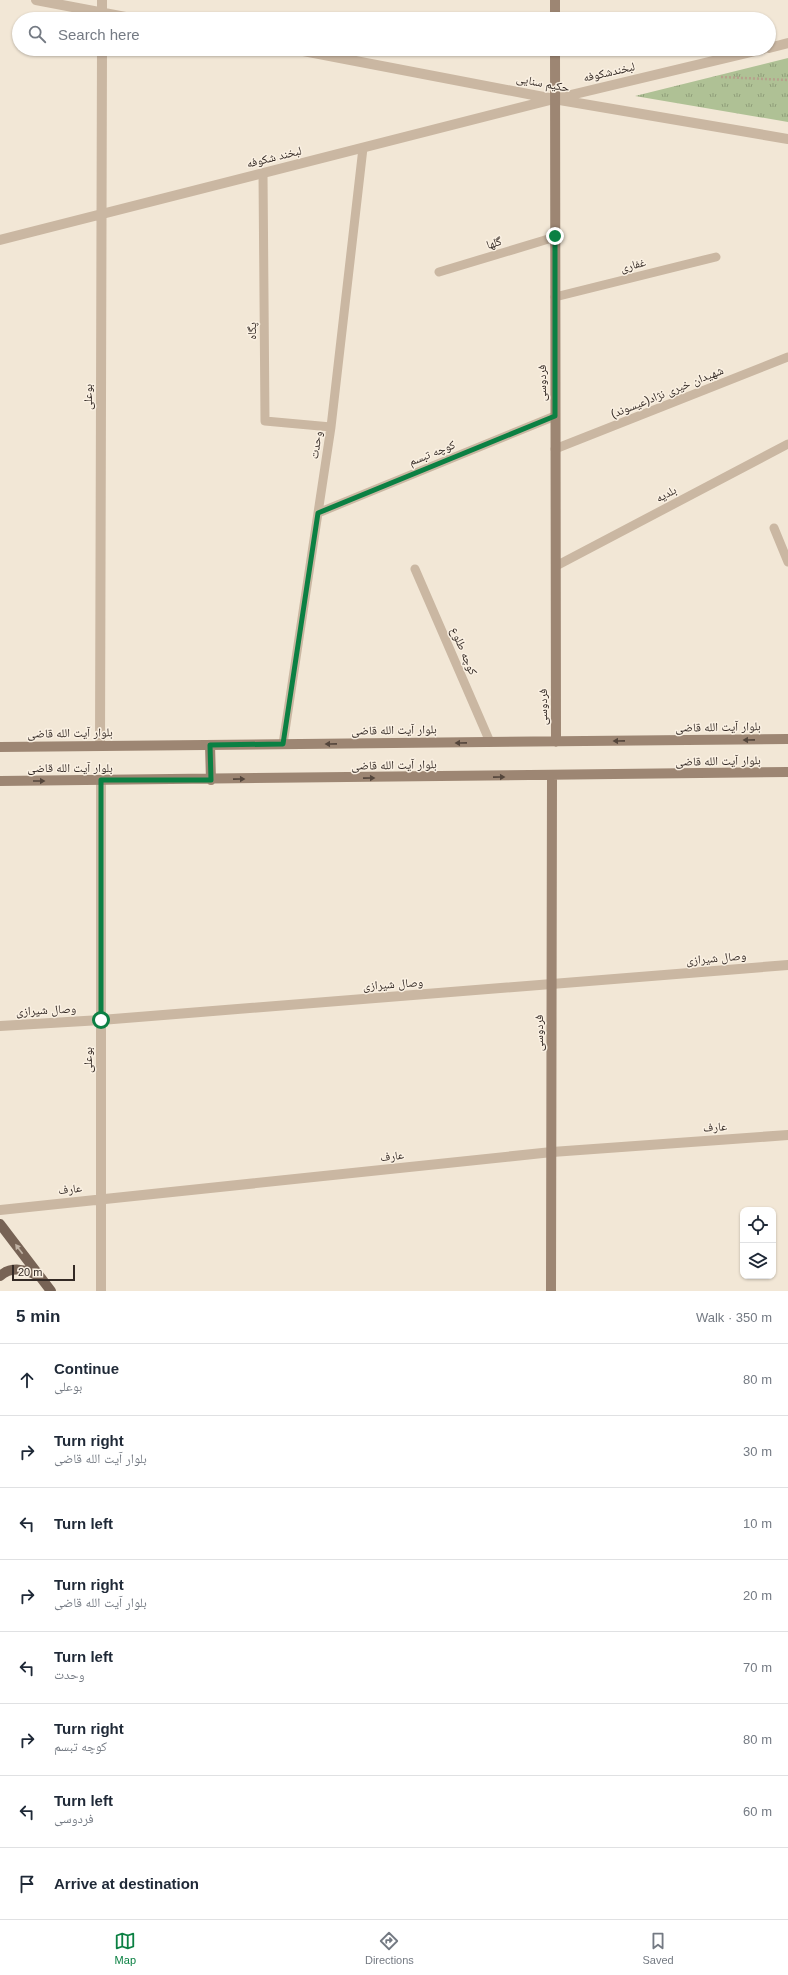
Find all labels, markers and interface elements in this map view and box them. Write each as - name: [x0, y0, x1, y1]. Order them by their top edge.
- search box: [12, 12, 776, 56]
- icon: search: [26, 23, 48, 45]
- text: Search here: [58, 26, 140, 43]
- street label: لبخندشکوفه: [582, 59, 636, 85]
- street label: حکیم سنایی: [515, 71, 571, 96]
- street label: لبخند شکوفه: [245, 143, 303, 171]
- route end: [546, 227, 564, 245]
- street label: گلها: [485, 234, 503, 252]
- street label: غفاری: [619, 255, 647, 275]
- street label: پگاه: [245, 322, 259, 340]
- street label: شهیدان خیری نژاد(عیسوند): [609, 363, 725, 421]
- street label: فردوسی: [535, 365, 549, 401]
- street label: بوعلی: [81, 384, 95, 410]
- street label: وحدت: [307, 430, 325, 460]
- street label: کوچه تبسم: [407, 437, 458, 470]
- street label: بلدیه: [653, 483, 679, 506]
- street label: کوچه طلوع: [447, 625, 480, 677]
- street label: فردوسی: [536, 689, 550, 725]
- street label: بلوار آیت‌ الله قاضی: [675, 719, 761, 735]
- street label: بلوار آیت‌ الله قاضی: [351, 722, 437, 738]
- street label: بلوار آیت‌ الله قاضی: [27, 725, 113, 741]
- one-way arrow: [743, 736, 755, 743]
- one-way arrow: [612, 738, 625, 744]
- one-way arrow: [454, 740, 467, 746]
- one-way arrow: [324, 741, 337, 747]
- street label: بلوار آیت ‌الله قاضی: [675, 753, 761, 769]
- street label: بلوار آیت ‌الله قاضی: [351, 757, 437, 773]
- street label: بلوار آیت ‌الله قاضی: [27, 761, 113, 775]
- one-way arrow: [493, 773, 505, 780]
- one-way arrow: [363, 775, 376, 781]
- one-way arrow: [233, 776, 246, 782]
- one-way arrow: [33, 778, 46, 784]
- street label: وصال شیرازی: [685, 948, 747, 968]
- street label: وصال شیرازی: [362, 975, 424, 993]
- street label: وصال شیرازی: [15, 1001, 77, 1019]
- route start: [92, 1011, 110, 1029]
- street label: فردوسی: [532, 1015, 546, 1051]
- street label: بوعلی: [81, 1047, 95, 1073]
- street label: عارف: [703, 1119, 727, 1135]
- street label: عارف: [379, 1148, 405, 1164]
- street label: عارف: [57, 1181, 83, 1197]
- map controls: [740, 1207, 776, 1279]
- button: locate: [740, 1207, 776, 1243]
- one-way arrow: [15, 1243, 23, 1254]
- button: layers: [740, 1243, 776, 1279]
- scale bar: [12, 1263, 75, 1282]
- text: 20 m: [18, 1266, 42, 1278]
- text: 5 min: [16, 1307, 60, 1326]
- text: Walk · 350 m: [696, 1310, 772, 1325]
- text: Continue: [54, 1360, 119, 1377]
- icon: ahead: [16, 1369, 38, 1391]
- text: 80 m: [743, 1372, 772, 1387]
- text: بوعلی: [54, 1379, 82, 1394]
- text: Turn right: [54, 1432, 124, 1449]
- icon: right: [16, 1441, 38, 1463]
- text: 30 m: [743, 1444, 772, 1459]
- text: بلوار آیت ‌الله قاضی: [54, 1451, 147, 1466]
- icon: left: [16, 1513, 38, 1535]
- text: Turn left: [54, 1515, 113, 1532]
- text: 10 m: [743, 1516, 772, 1531]
- text: Turn right: [54, 1576, 124, 1593]
- icon: right: [16, 1585, 38, 1607]
- text: 20 m: [743, 1588, 772, 1603]
- text: بلوار آیت‌ الله قاضی: [54, 1595, 147, 1610]
- text: Turn left: [54, 1648, 113, 1665]
- icon: left: [16, 1657, 38, 1679]
- text: 70 m: [743, 1660, 772, 1675]
- text: وحدت: [54, 1667, 85, 1682]
- text: Turn right: [54, 1720, 124, 1737]
- icon: right: [16, 1729, 38, 1751]
- text: 80 m: [743, 1732, 772, 1747]
- text: کوچه تبسم: [54, 1739, 107, 1754]
- text: Turn left: [54, 1792, 113, 1809]
- icon: left: [16, 1801, 38, 1823]
- text: 60 m: [743, 1804, 772, 1819]
- text: فردوسی: [54, 1811, 94, 1826]
- icon: arrive: [16, 1873, 38, 1895]
- text: Arrive at destination: [54, 1875, 199, 1892]
- tab: Map: [114, 1930, 136, 1966]
- tab: Directions: [365, 1930, 414, 1966]
- tab: Saved: [642, 1930, 674, 1966]

